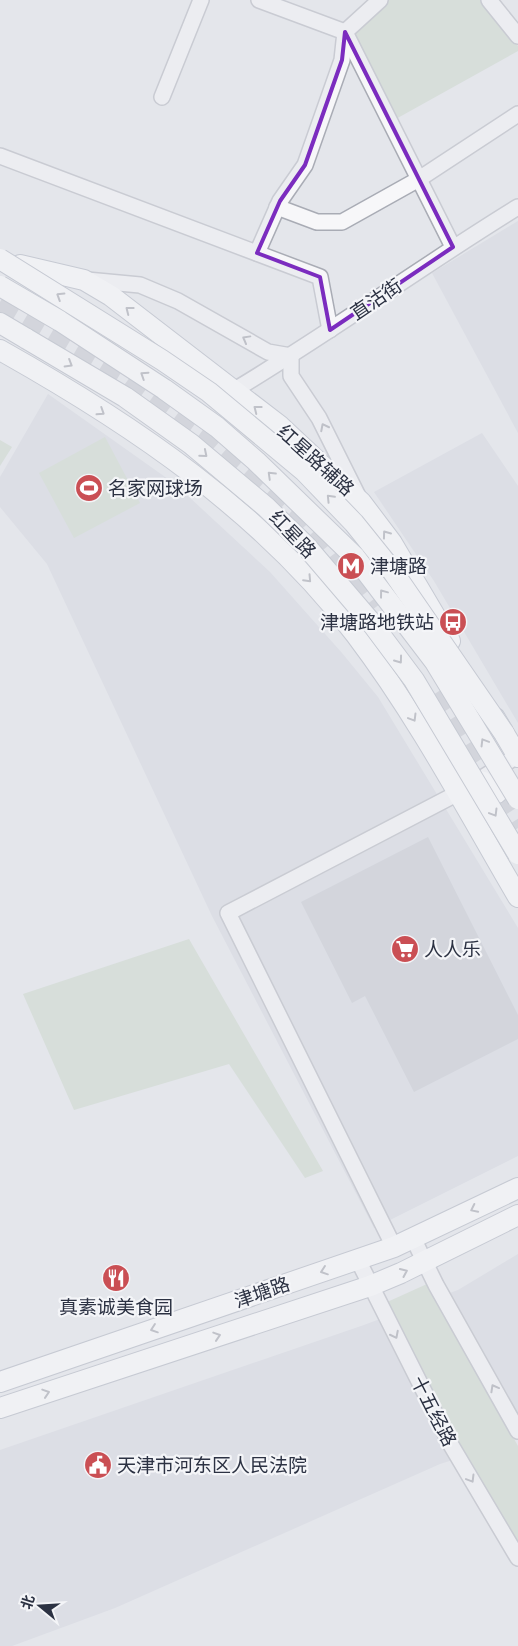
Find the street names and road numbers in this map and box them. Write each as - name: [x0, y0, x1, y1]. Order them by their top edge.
- street label: 直沽街: [347, 275, 406, 325]
- street label: 红星路辅路: [273, 421, 358, 501]
- street label: 红星路: [265, 507, 320, 563]
- street label: 津塘路: [232, 1273, 293, 1313]
- street label: 十五经路: [406, 1373, 460, 1450]

